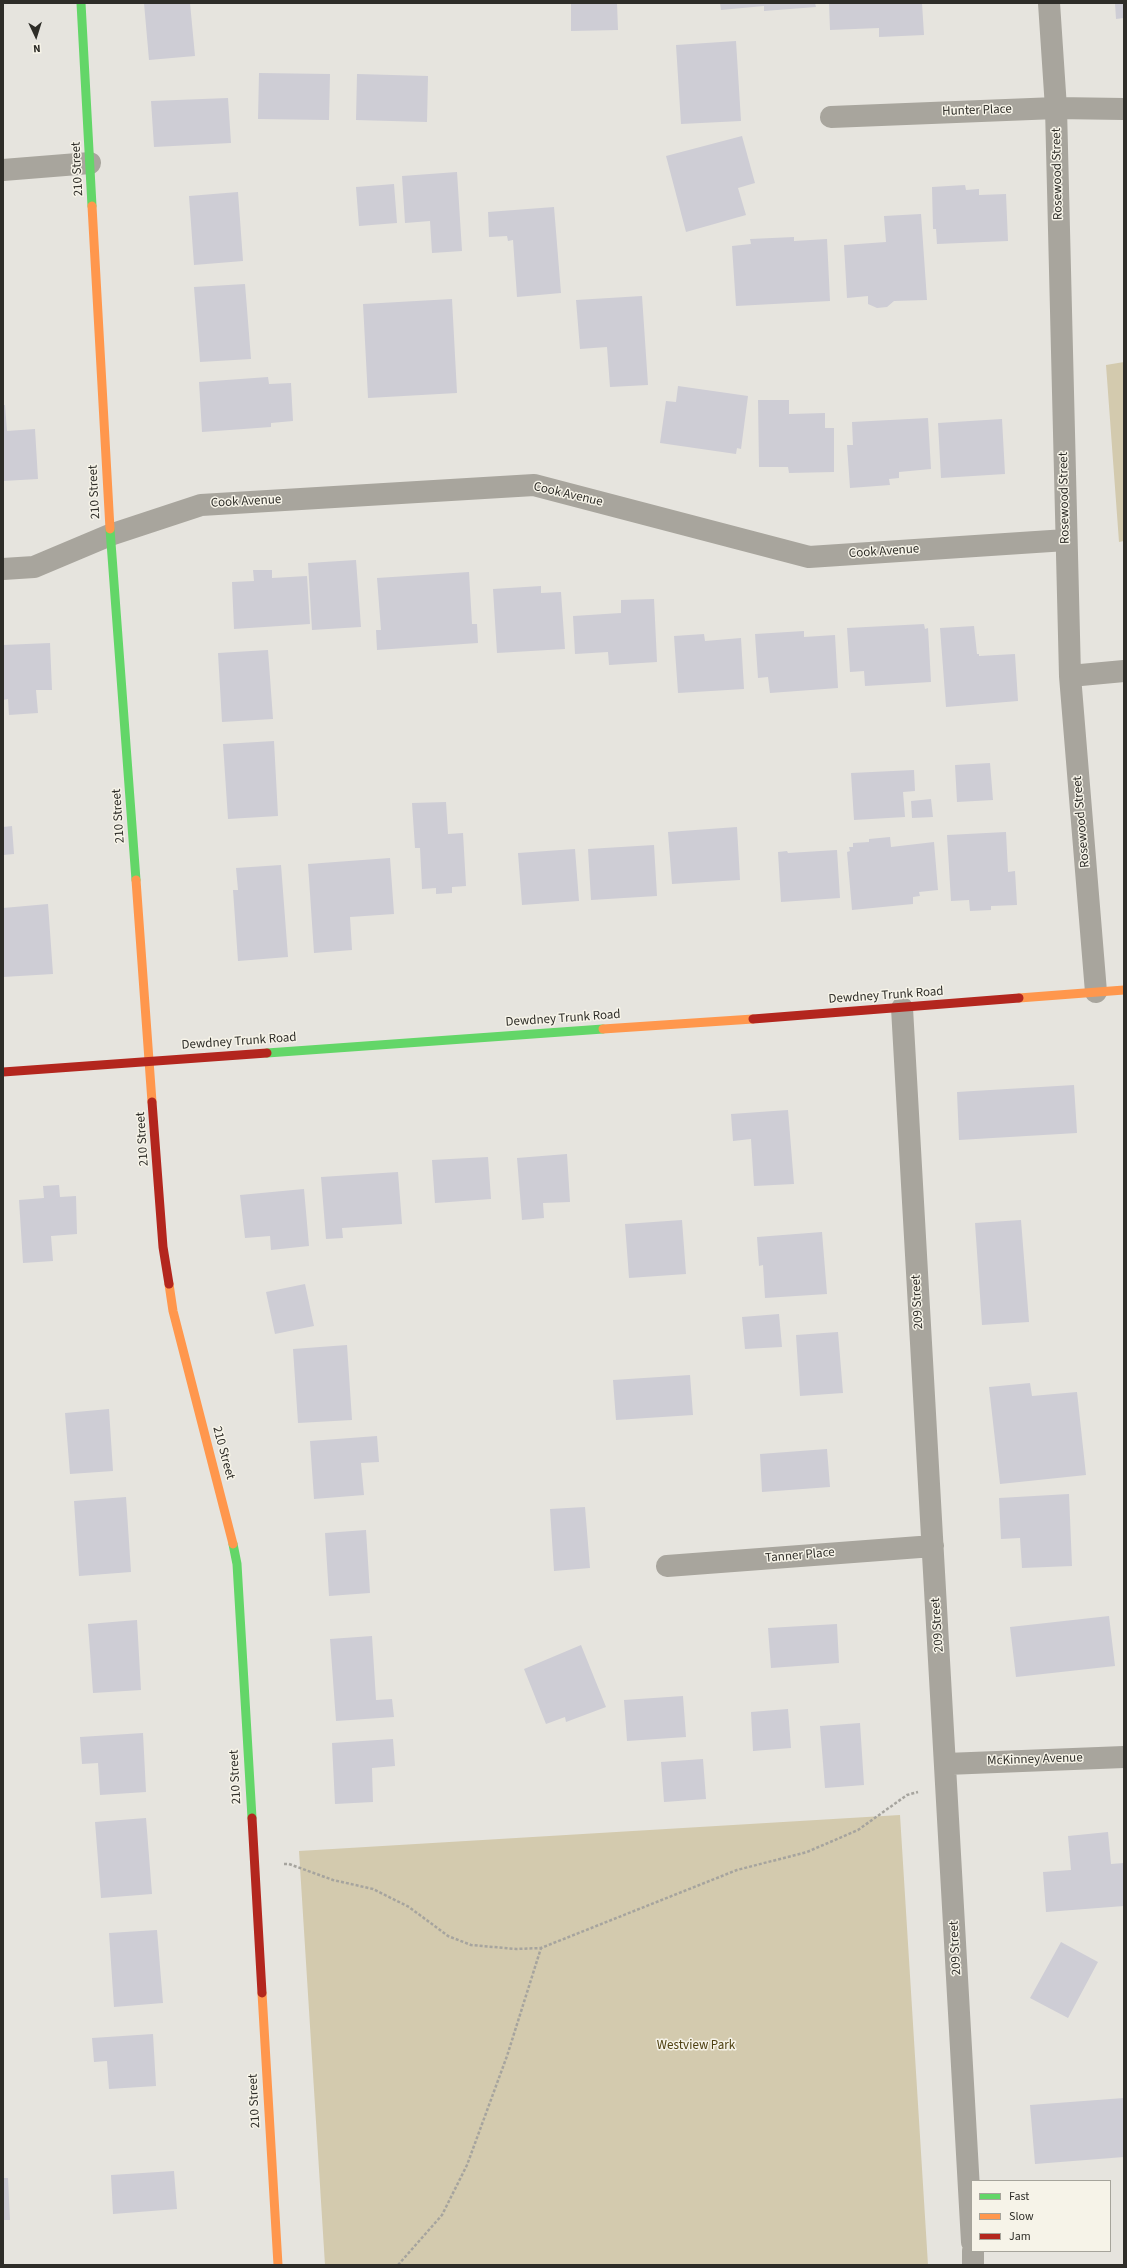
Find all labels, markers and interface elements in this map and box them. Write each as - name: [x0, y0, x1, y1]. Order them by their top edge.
- north arrow: [16, 16, 56, 56]
- text: N: [33, 41, 41, 56]
- street label: Hunter Place: [942, 102, 1012, 120]
- street label: Rosewood Street: [1049, 128, 1067, 220]
- street label: 210 Street: [69, 141, 87, 197]
- street label: Rosewood Street: [1056, 452, 1074, 544]
- street label: 210 Street: [86, 464, 104, 520]
- street label: Cook Avenue: [532, 479, 604, 511]
- street label: Cook Avenue: [210, 492, 282, 512]
- street label: Cook Avenue: [848, 542, 920, 562]
- street label: Rosewood Street: [1070, 775, 1094, 869]
- street label: 210 Street: [109, 788, 129, 844]
- street label: Dewdney Trunk Road: [828, 984, 944, 1008]
- street label: Dewdney Trunk Road: [505, 1007, 621, 1031]
- street label: Dewdney Trunk Road: [181, 1030, 297, 1054]
- street label: 210 Street: [133, 1111, 153, 1167]
- street label: 209 Street: [909, 1274, 927, 1330]
- street label: 210 Street: [208, 1425, 238, 1481]
- street label: Tanner Place: [765, 1545, 835, 1567]
- street label: 209 Street: [928, 1597, 948, 1653]
- street label: 210 Street: [227, 1749, 245, 1805]
- street label: McKinney Avenue: [987, 1751, 1083, 1769]
- street label: 209 Street: [947, 1920, 965, 1976]
- park label: Westview Park: [657, 2038, 735, 2054]
- street label: 210 Street: [246, 2073, 264, 2129]
- legend: [971, 2180, 1111, 2252]
- text: Fast: [1009, 2188, 1029, 2205]
- text: Slow: [1009, 2208, 1034, 2225]
- text: Jam: [1009, 2228, 1031, 2245]

